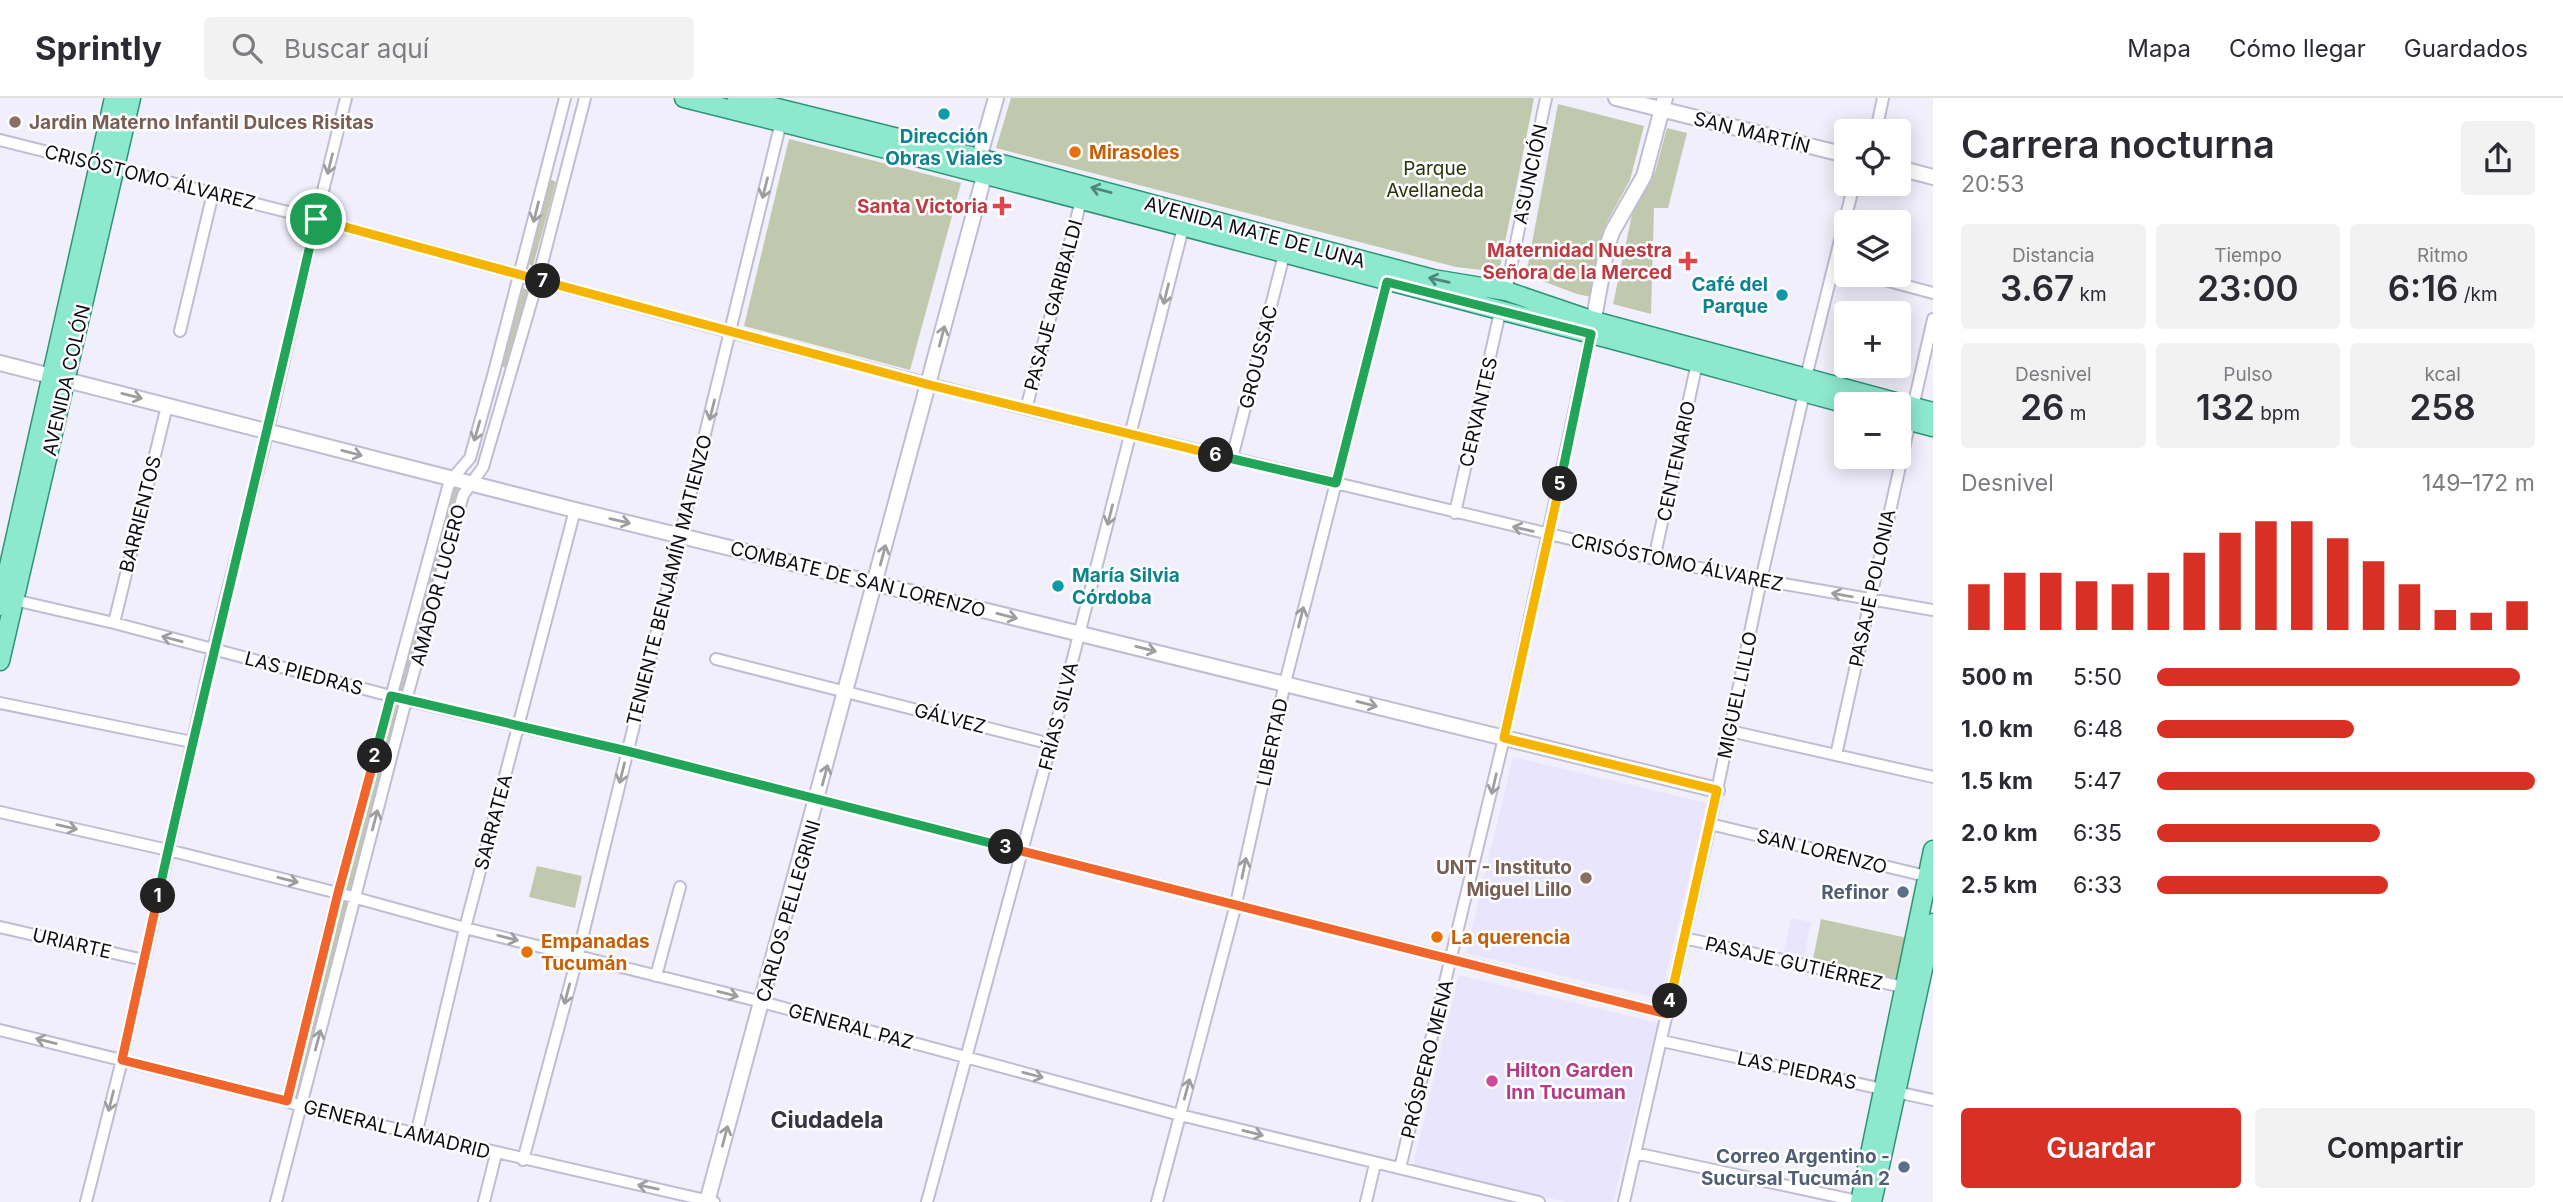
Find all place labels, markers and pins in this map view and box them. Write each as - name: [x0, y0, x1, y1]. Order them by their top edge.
- marker: Dirección Obras Viales: [936, 106, 952, 122]
- place label: Jardin Materno Infantil Dulces Risitas: [29, 111, 374, 134]
- marker: Jardin Materno Infantil Dulces Risitas: [7, 114, 23, 130]
- place label: Dirección Obras Viales: [885, 125, 1003, 170]
- place label: Mirasoles: [1089, 141, 1180, 164]
- marker: Mirasoles: [1067, 144, 1083, 160]
- pin: [286, 189, 346, 249]
- place label: Santa Victoria: [857, 195, 988, 218]
- marker: Santa Victoria: [994, 198, 1010, 214]
- place label: Maternidad Nuestra Señora de la Merced: [1483, 239, 1672, 284]
- marker: Maternidad Nuestra Señora de la Merced: [1678, 251, 1698, 271]
- pin: 7: [526, 264, 560, 298]
- place label: Café del Parque: [1691, 273, 1768, 318]
- marker: Café del Parque: [1774, 287, 1790, 303]
- pin: 6: [1198, 438, 1234, 472]
- pin: 5: [1542, 466, 1578, 502]
- place label: María Silvia Córdoba: [1072, 564, 1180, 609]
- marker: María Silvia Córdoba: [1050, 578, 1066, 594]
- pin: 2: [358, 738, 392, 774]
- pin: 3: [988, 830, 1024, 864]
- place label: UNT - Instituto Miguel Lillo: [1436, 856, 1572, 901]
- marker: UNT - Instituto Miguel Lillo: [1578, 870, 1594, 886]
- pin: 1: [140, 878, 176, 914]
- place label: Refinor: [1821, 881, 1889, 904]
- marker: Refinor: [1895, 884, 1911, 900]
- place label: La querencia: [1451, 926, 1570, 949]
- marker: La querencia: [1429, 929, 1445, 945]
- place label: Empanadas Tucumán: [541, 930, 650, 975]
- marker: Empanadas Tucumán: [519, 944, 535, 960]
- pin: 4: [1652, 984, 1688, 1018]
- place label: Hilton Garden Inn Tucuman: [1506, 1059, 1633, 1104]
- marker: Hilton Garden Inn Tucuman: [1484, 1073, 1500, 1089]
- place label: Correo Argentino - Sucursal Tucumán 2: [1701, 1145, 1890, 1190]
- marker: Correo Argentino - Sucursal Tucumán 2: [1896, 1159, 1912, 1175]

